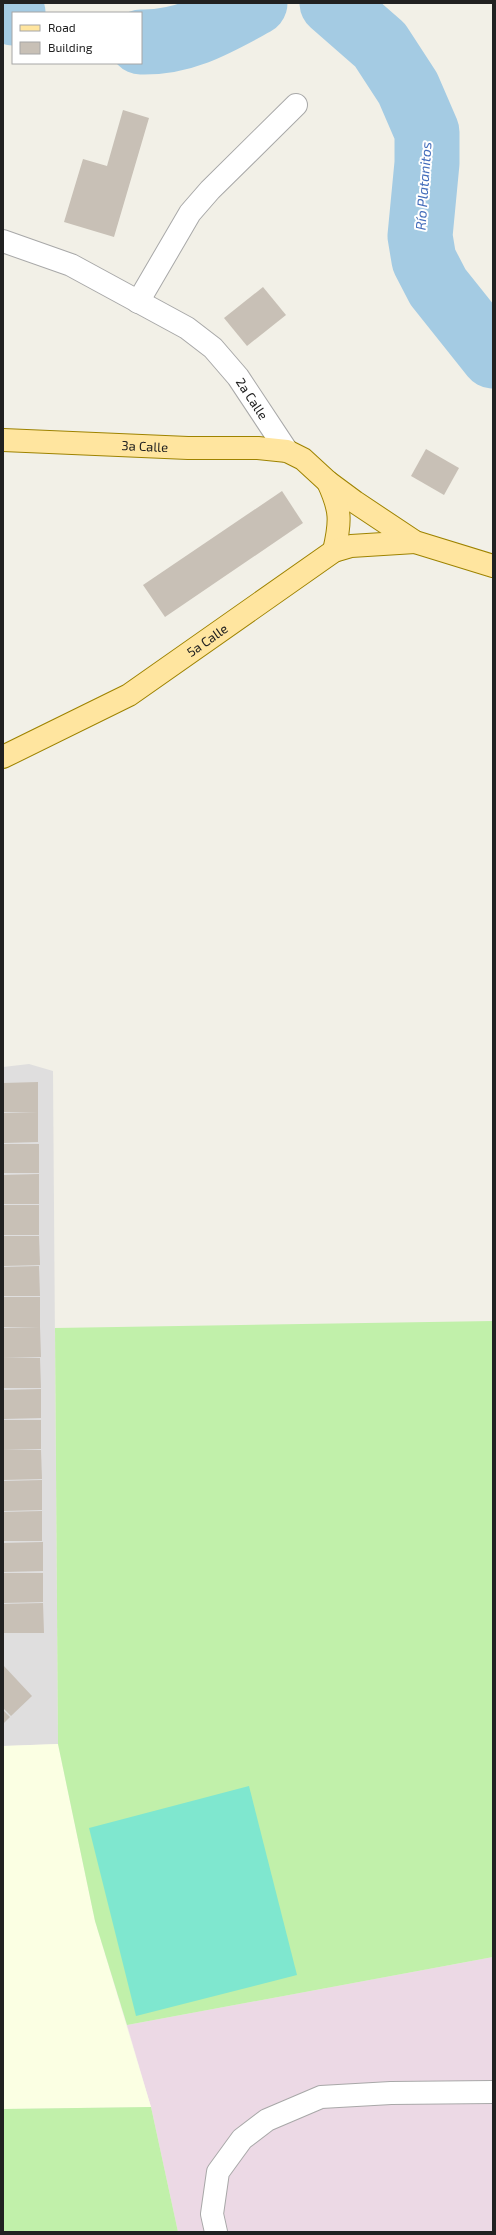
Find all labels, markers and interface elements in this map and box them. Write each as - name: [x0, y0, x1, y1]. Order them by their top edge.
- legend: [12, 12, 142, 64]
- text: Road: [48, 20, 76, 34]
- text: Building: [48, 40, 93, 54]
- water label: Río Platanitos: [411, 141, 435, 231]
- street label: 2a Calle: [233, 375, 272, 422]
- street label: 3a Calle: [121, 437, 168, 455]
- street label: 5a Calle: [184, 620, 231, 660]

